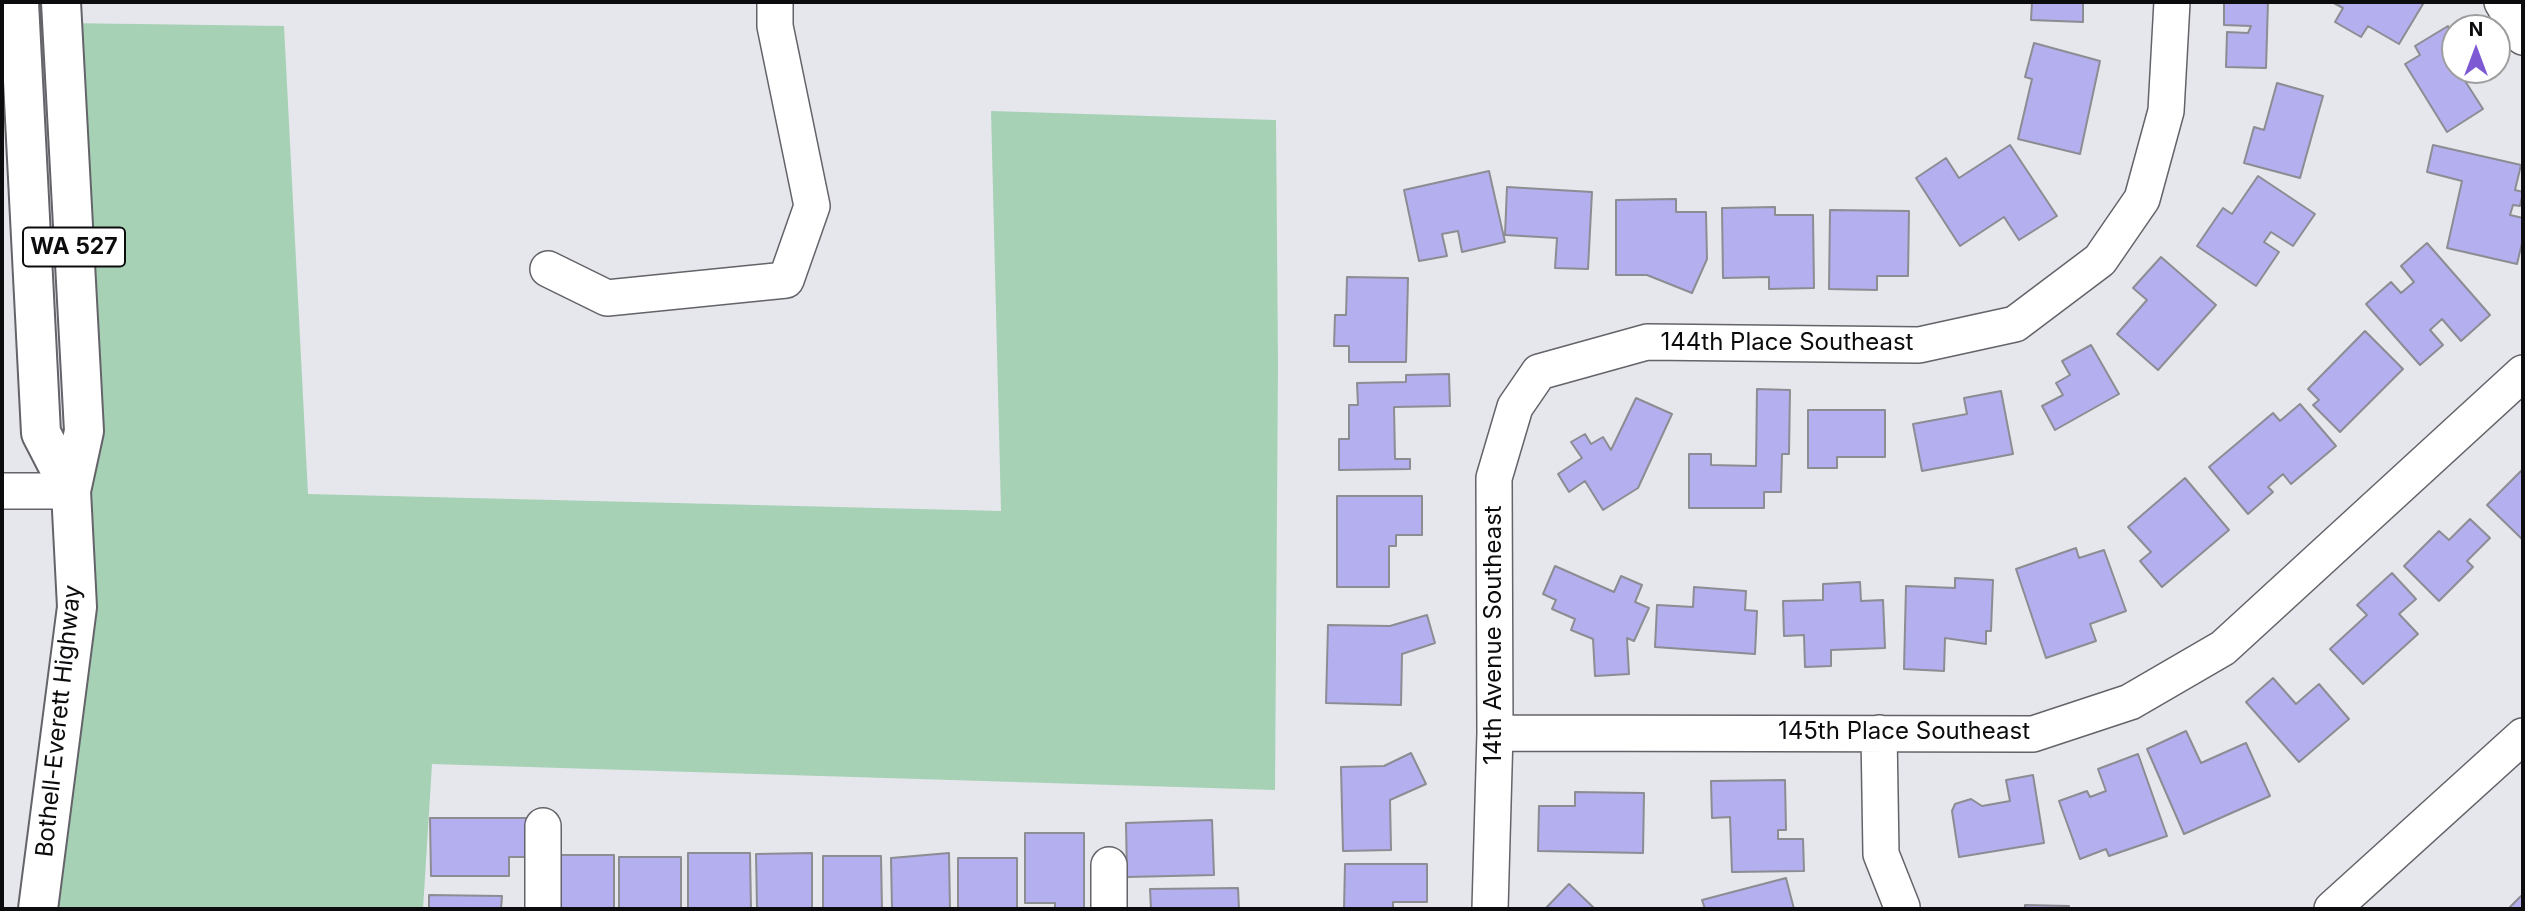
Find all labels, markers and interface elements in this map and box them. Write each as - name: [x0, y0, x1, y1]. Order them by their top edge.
- north arrow: [2441, 14, 2511, 84]
- text: N: [2469, 18, 2483, 41]
- road number: WA 527: [23, 228, 125, 266]
- street label: 144th Place Southeast: [1661, 329, 1913, 357]
- street label: 14th Avenue Southeast: [1480, 505, 1508, 765]
- street label: Bothell-Everett Highway: [30, 583, 88, 859]
- street label: 145th Place Southeast: [1778, 718, 2030, 746]

